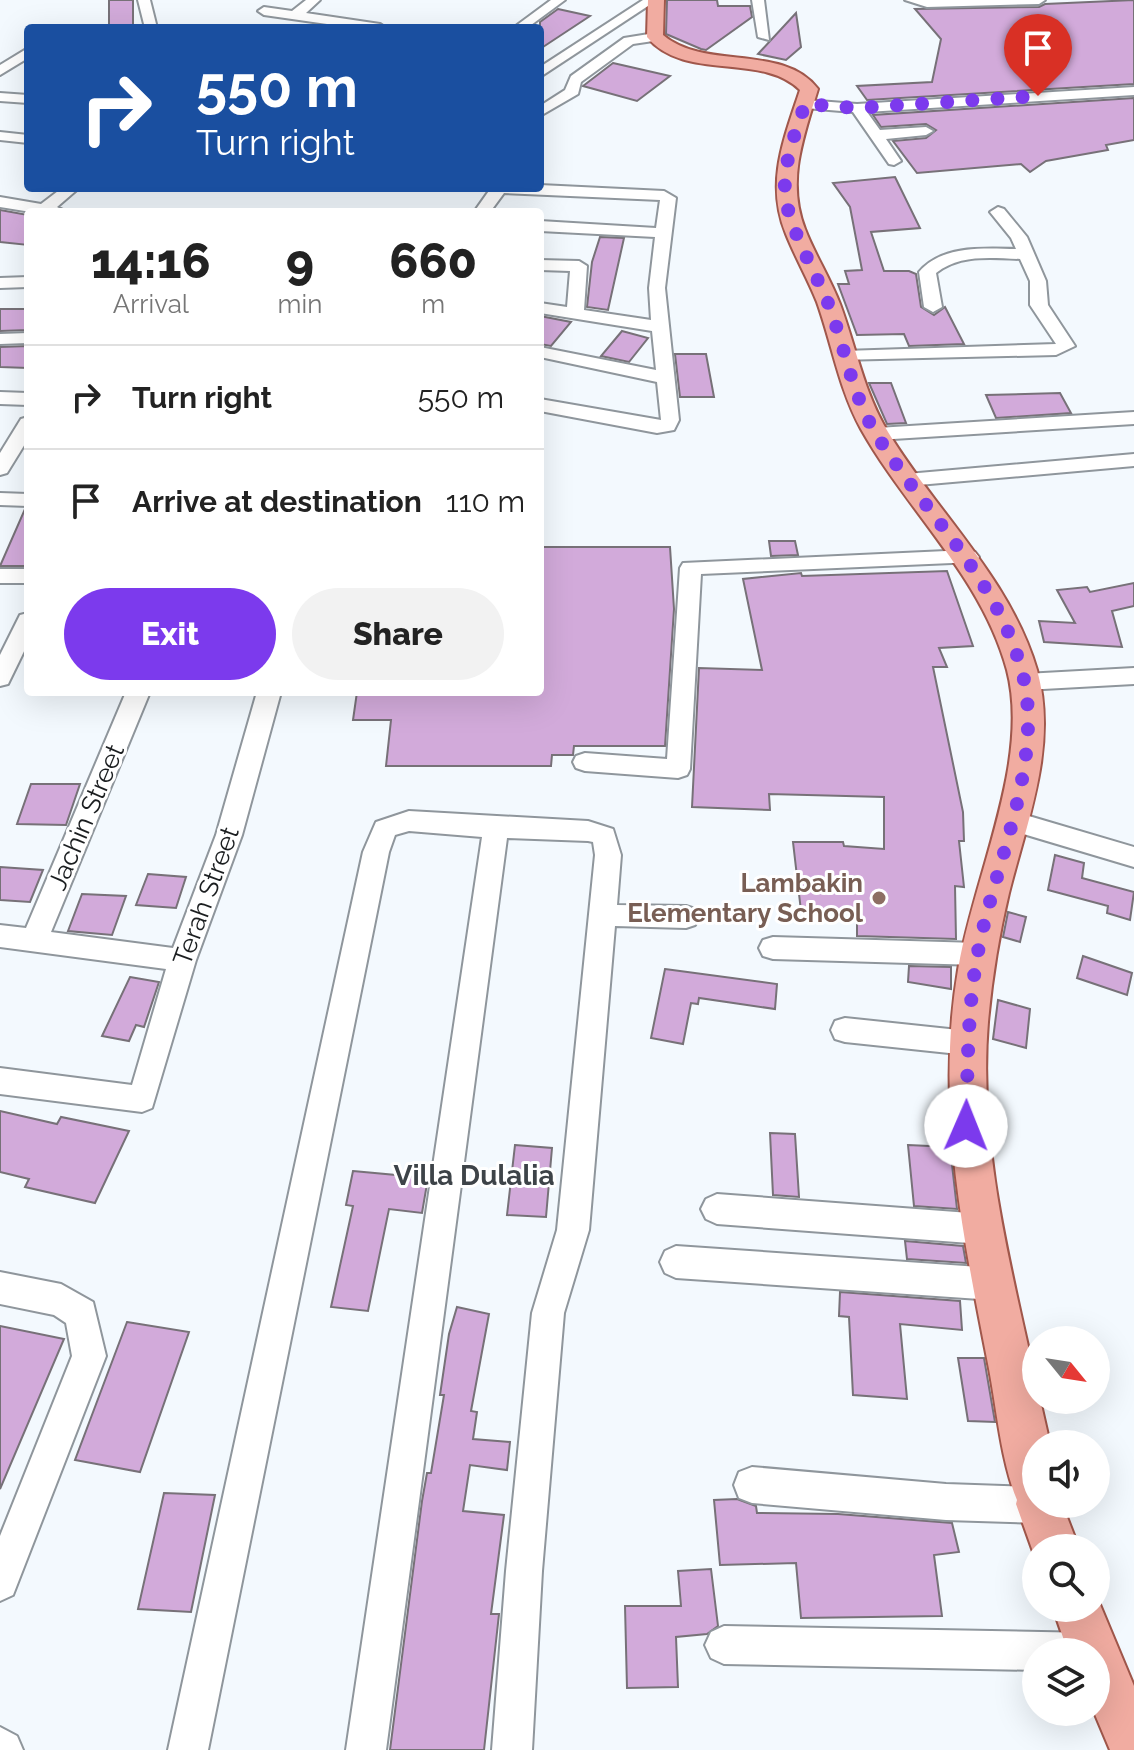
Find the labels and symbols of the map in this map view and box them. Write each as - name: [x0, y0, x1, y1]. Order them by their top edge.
- pin: [1004, 14.0, 1072, 96]
- street label: Jachin Street: [42, 739, 130, 894]
- street label: Terah Street: [167, 822, 245, 969]
- place label: Lambakin Elementary School: [627, 868, 864, 928]
- marker: Lambakin Elementary School: [870, 889, 888, 907]
- position arrow: [924, 1084, 1008, 1168]
- district label: Villa Dulalia: [393, 1159, 555, 1192]
- north arrow: [1022, 1326, 1110, 1414]

